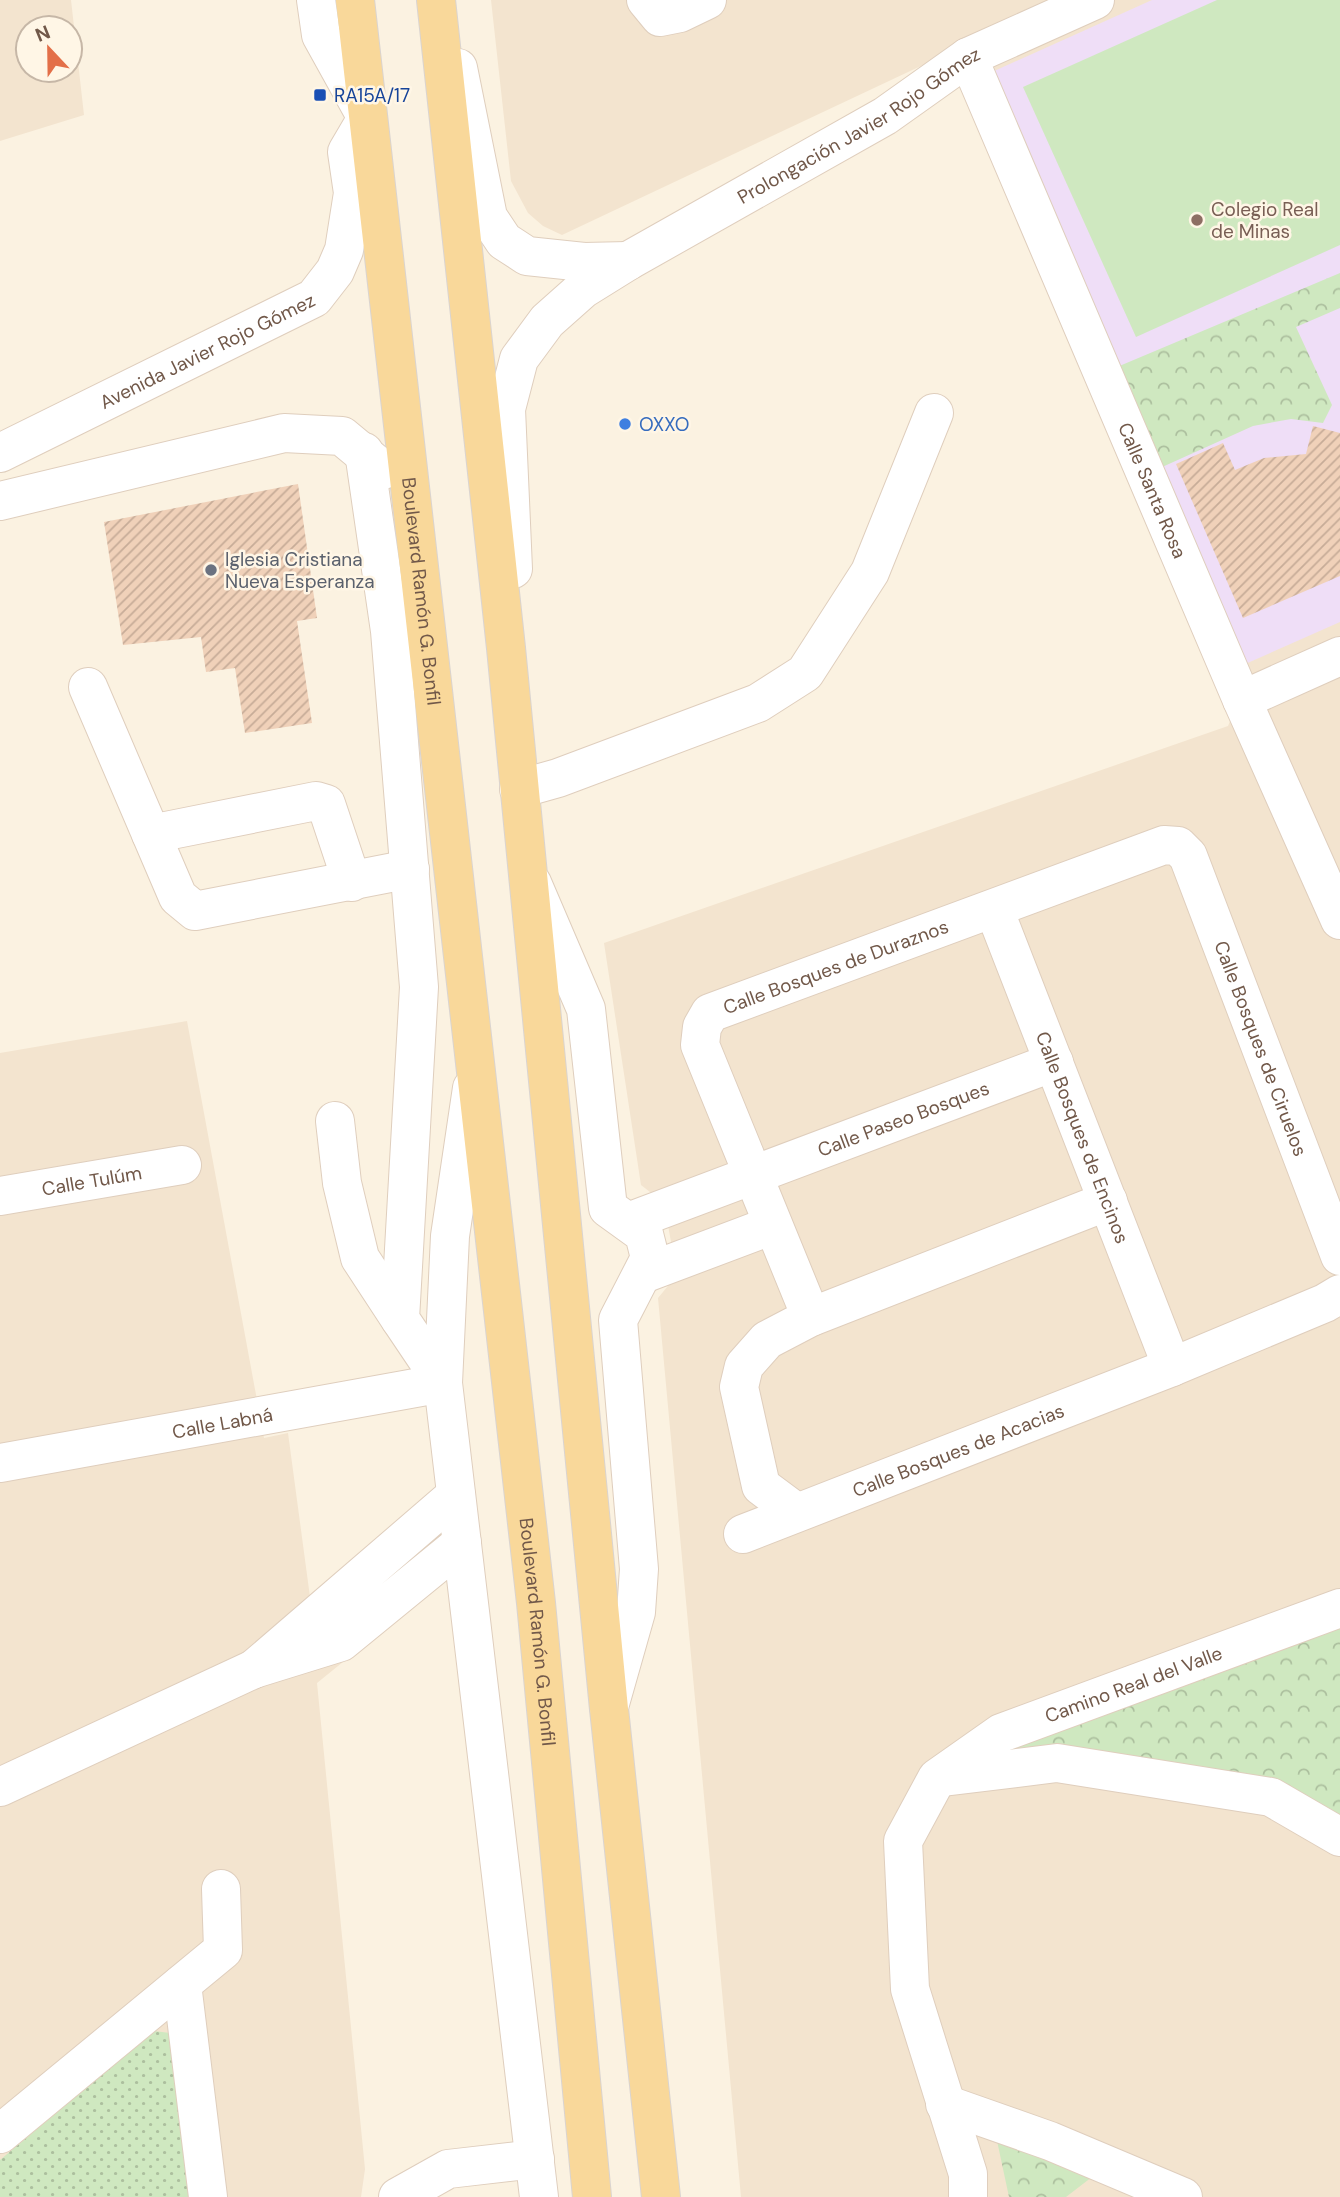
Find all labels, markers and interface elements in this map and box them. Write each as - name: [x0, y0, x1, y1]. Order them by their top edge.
- north arrow: [14, 14, 84, 84]
- text: N: [32, 20, 54, 48]
- street label: Prolongación Javier Rojo Gómez: [733, 41, 984, 209]
- place label: RA15A/17: [334, 83, 410, 108]
- marker: RA15A/17: [312, 87, 328, 103]
- place label: Colegio Real de Minas: [1211, 197, 1318, 244]
- marker: Colegio Real de Minas: [1189, 212, 1205, 228]
- street label: Avenida Javier Rojo Gómez: [95, 287, 319, 414]
- place label: OXXO: [639, 412, 690, 437]
- marker: OXXO: [617, 416, 633, 432]
- street label: Calle Santa Rosa: [1113, 419, 1193, 562]
- street label: Boulevard Ramón G. Bonfil: [396, 476, 447, 707]
- place label: Iglesia Cristiana Nueva Esperanza: [225, 547, 375, 594]
- marker: Iglesia Cristiana Nueva Esperanza: [203, 562, 219, 578]
- street label: Calle Bosques de Duraznos: [720, 913, 952, 1020]
- street label: Calle Bosques de Ciruelos: [1209, 937, 1313, 1160]
- street label: Calle Bosques de Encinos: [1030, 1028, 1135, 1247]
- street label: Calle Paseo Bosques: [814, 1075, 993, 1162]
- street label: Calle Tulúm: [40, 1160, 144, 1201]
- street label: Calle Bosques de Acacias: [849, 1398, 1068, 1503]
- street label: Calle Labná: [170, 1401, 275, 1444]
- street label: Boulevard Ramón G. Bonfil: [514, 1516, 562, 1747]
- street label: Camino Real del Valle: [1041, 1640, 1226, 1728]

